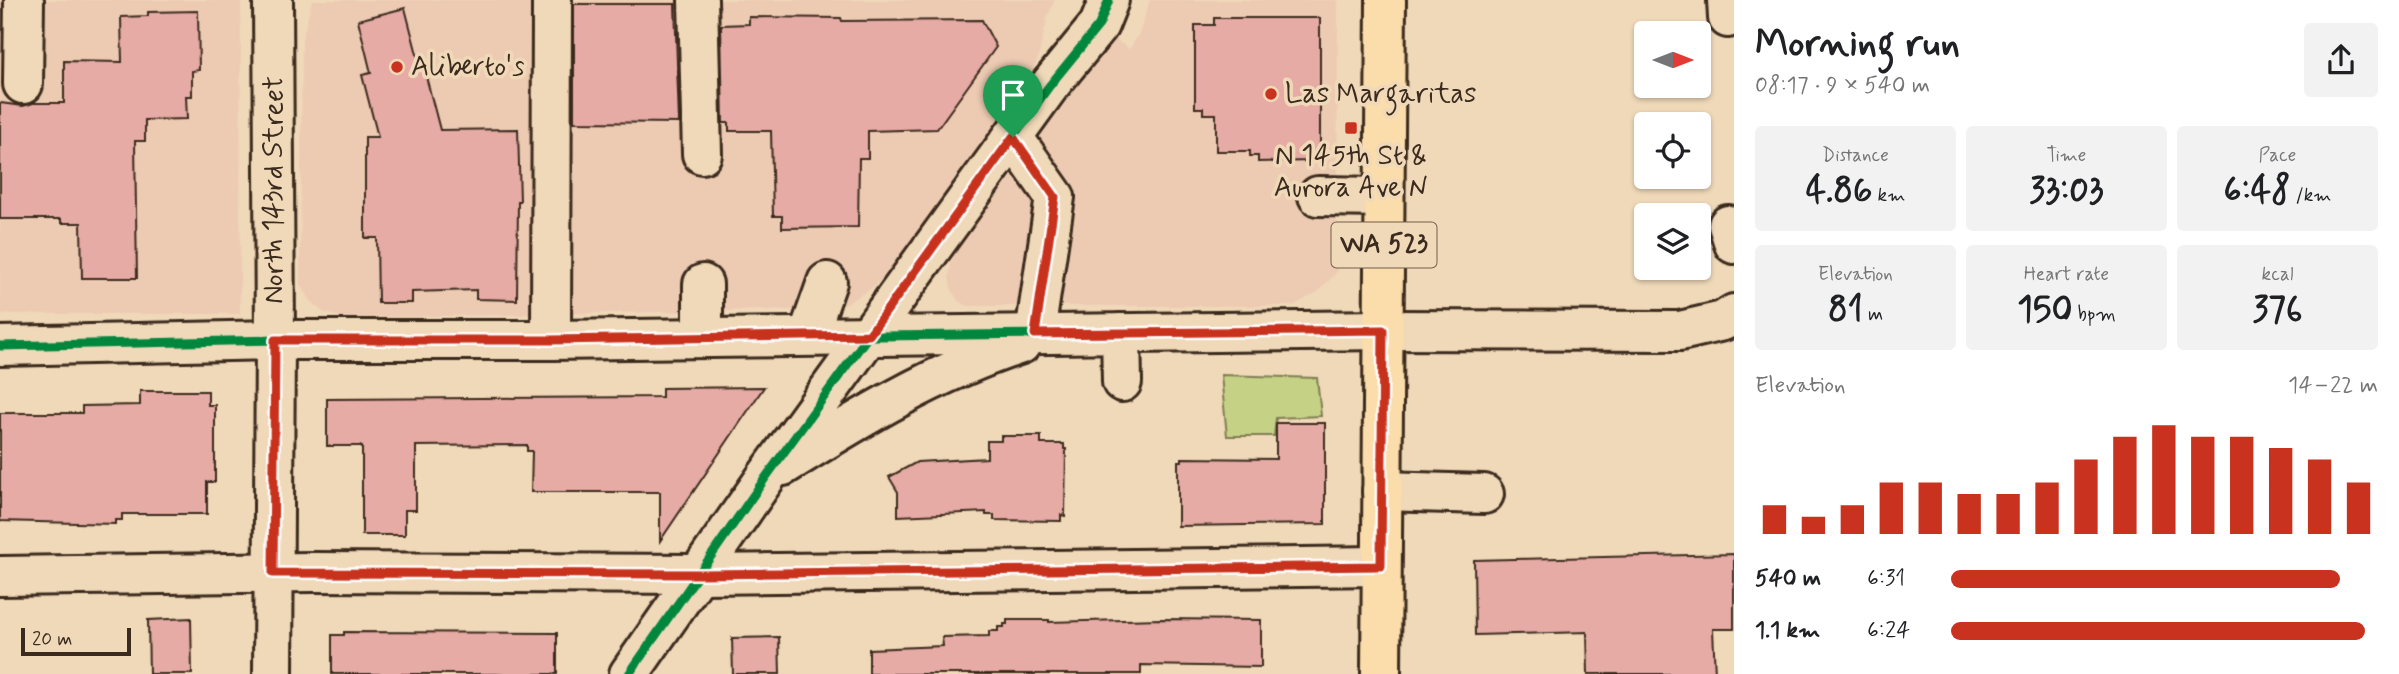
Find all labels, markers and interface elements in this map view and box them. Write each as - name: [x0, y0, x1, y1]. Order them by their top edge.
- text: Morning run: [1755, 20, 1960, 69]
- north arrow: [1634, 21, 1712, 98]
- map controls: [1634, 21, 1711, 280]
- button: share: [2304, 23, 2378, 97]
- place label: Aliberto's: [411, 49, 525, 86]
- marker: Aliberto's: [389, 59, 405, 75]
- pin: [983, 65, 1043, 137]
- text: 08:17 · 9 × 540 m: [1755, 71, 1930, 101]
- street label: North 143rd Street: [256, 76, 293, 304]
- icon: arrive: [994, 76, 1032, 114]
- place label: Las Margaritas: [1285, 76, 1477, 116]
- marker: Las Margaritas: [1263, 86, 1279, 102]
- button: locate: [1634, 112, 1711, 189]
- marker: N 145th St & Aurora Ave N: [1343, 120, 1359, 136]
- place label: N 145th St & Aurora Ave N: [1274, 138, 1428, 207]
- text: Distance: [1822, 143, 1889, 168]
- text: Time: [2047, 143, 2086, 168]
- text: Pace: [2259, 143, 2296, 168]
- text: 4.86: [1806, 168, 1872, 214]
- text: 33:03: [2029, 168, 2104, 214]
- text: 6:48: [2224, 168, 2290, 214]
- text: km: [1872, 183, 1905, 208]
- text: /km: [2290, 183, 2331, 208]
- button: layers: [1634, 203, 1711, 280]
- road number: WA 523: [1332, 222, 1436, 268]
- text: Elevation: [1818, 262, 1893, 287]
- text: Heart rate: [2024, 262, 2109, 287]
- text: kcal: [2262, 262, 2293, 287]
- text: 81: [1828, 287, 1863, 333]
- text: 150: [2017, 287, 2072, 333]
- text: 376: [2253, 287, 2302, 333]
- text: m: [1863, 302, 1883, 327]
- text: bpm: [2072, 302, 2116, 327]
- text: Elevation: [1755, 371, 1846, 401]
- text: 14–22 m: [2288, 371, 2378, 401]
- text: 540 m: [1755, 564, 1821, 594]
- text: 6:31: [1867, 564, 1905, 594]
- text: 1.1 km: [1755, 616, 1820, 646]
- text: 6:24: [1867, 616, 1910, 646]
- scale bar: [21, 625, 131, 657]
- text: 20 m: [32, 627, 72, 652]

